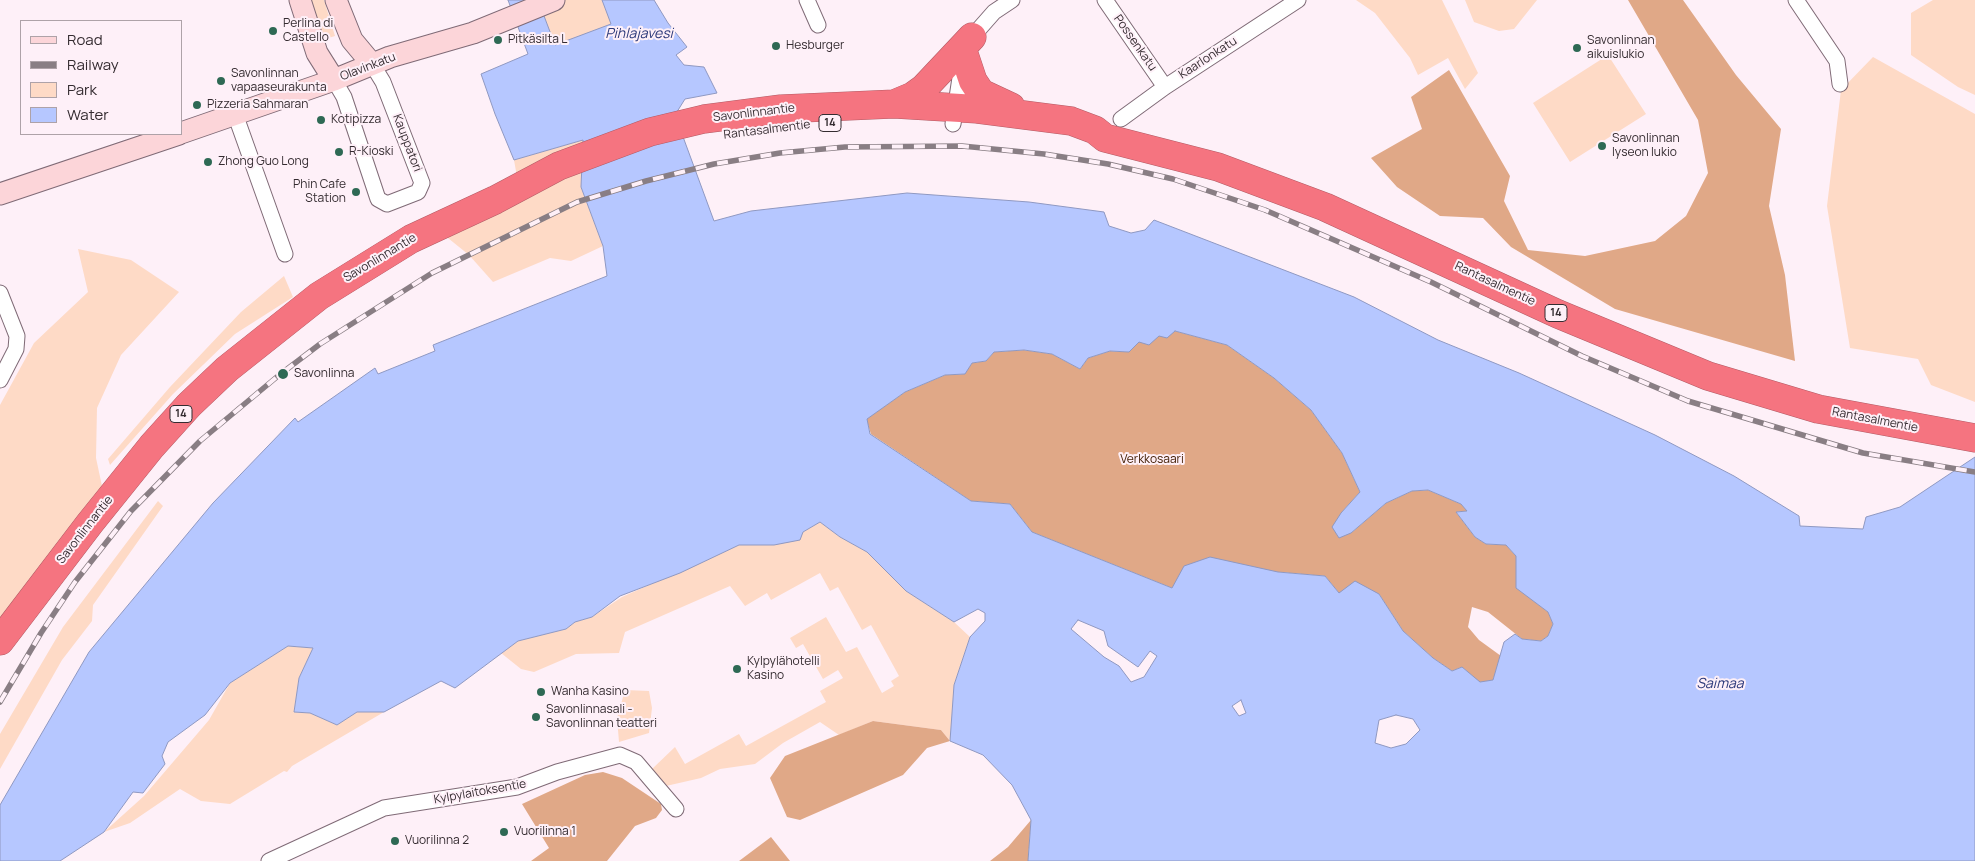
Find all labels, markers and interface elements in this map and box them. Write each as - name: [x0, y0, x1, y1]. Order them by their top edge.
- street label: Possenkatu: [1110, 12, 1160, 74]
- place label: Perlina di Castello: [283, 17, 333, 45]
- legend: [20, 20, 182, 135]
- marker: Perlina di Castello: [267, 25, 279, 37]
- water label: Pihlajavesi: [605, 26, 673, 42]
- text: Road: [67, 29, 103, 50]
- place label: Pitkäsilta L: [508, 33, 567, 47]
- marker: Pitkäsilta L: [492, 34, 504, 46]
- street label: Kaarlonkatu: [1176, 34, 1240, 82]
- place label: Savonlinnan aikuislukio: [1587, 34, 1655, 62]
- place label: Hesburger: [786, 39, 844, 53]
- marker: Hesburger: [770, 40, 782, 52]
- marker: Savonlinnan aikuislukio: [1571, 42, 1583, 54]
- street label: Olavinkatu: [338, 50, 398, 84]
- text: Railway: [67, 54, 119, 75]
- place label: Savonlinnan vapaaseurakunta: [231, 67, 327, 95]
- marker: Savonlinnan vapaaseurakunta: [215, 75, 227, 87]
- text: Park: [67, 79, 97, 100]
- place label: Pizzeria Sahmaran: [207, 98, 308, 112]
- marker: Pizzeria Sahmaran: [191, 99, 203, 111]
- street label: Savonlinnantie: [712, 101, 796, 125]
- text: Water: [67, 104, 109, 125]
- street label: Kauppatori: [389, 112, 425, 174]
- place label: Kotipizza: [331, 113, 381, 127]
- marker: Kotipizza: [315, 114, 327, 126]
- road number: 14: [819, 115, 841, 132]
- street label: Rantasalmentie: [723, 118, 811, 142]
- place label: Savonlinnan lyseon lukio: [1612, 132, 1680, 160]
- marker: Savonlinnan lyseon lukio: [1596, 140, 1608, 152]
- place label: R-Kioski: [349, 145, 394, 159]
- marker: R-Kioski: [333, 146, 345, 158]
- place label: Zhong Guo Long: [218, 155, 309, 169]
- marker: Zhong Guo Long: [202, 156, 214, 168]
- place label: Phin Cafe Station: [293, 178, 346, 206]
- marker: Phin Cafe Station: [350, 186, 362, 198]
- street label: Savonlinnantie: [341, 231, 419, 285]
- street label: Rantasalmentie: [1452, 259, 1538, 309]
- road number: 14: [1545, 304, 1567, 322]
- marker: Savonlinna: [276, 367, 290, 381]
- place label: Savonlinna: [294, 367, 354, 381]
- street label: Rantasalmentie: [1831, 405, 1919, 435]
- road number: 14: [170, 406, 192, 422]
- park label: Verkkosaari: [1120, 453, 1184, 467]
- street label: Savonlinnantie: [54, 493, 116, 567]
- place label: Kylpylähotelli Kasino: [747, 655, 820, 683]
- marker: Kylpylähotelli Kasino: [731, 663, 743, 675]
- water label: Saimaa: [1696, 676, 1744, 692]
- place label: Wanha Kasino: [551, 685, 629, 699]
- marker: Wanha Kasino: [535, 686, 547, 698]
- place label: Savonlinnasali - Savonlinnan teatteri: [546, 703, 657, 731]
- marker: Savonlinnasali - Savonlinnan teatteri: [530, 711, 542, 723]
- street label: Kylpylaitoksentie: [433, 777, 527, 807]
- place label: Vuorilinna 1: [514, 825, 576, 839]
- marker: Vuorilinna 1: [498, 826, 510, 838]
- place label: Vuorilinna 2: [405, 834, 469, 848]
- marker: Vuorilinna 2: [389, 835, 401, 847]

